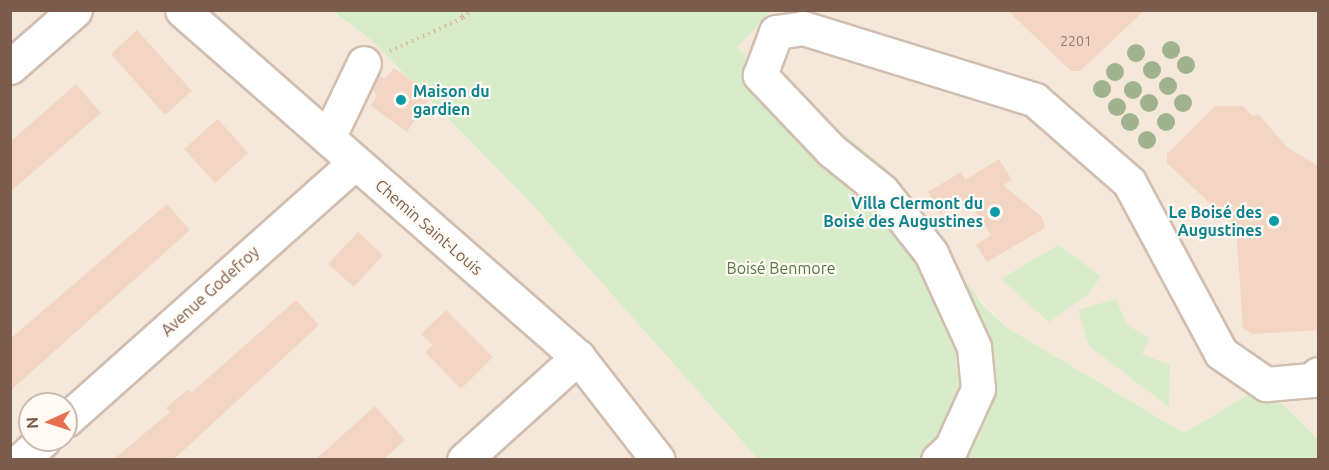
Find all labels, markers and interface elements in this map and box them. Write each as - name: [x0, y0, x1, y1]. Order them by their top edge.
- house number: 2201: [1060, 33, 1092, 49]
- place label: Maison du gardien: [413, 81, 490, 119]
- marker: Maison du gardien: [394, 93, 408, 107]
- street label: Chemin Saint-Louis: [371, 175, 487, 279]
- place label: Villa Clermont du Boisé des Augustines: [823, 193, 983, 231]
- place label: Le Boisé des Augustines: [1169, 202, 1262, 240]
- marker: Villa Clermont du Boisé des Augustines: [988, 205, 1002, 219]
- marker: Le Boisé des Augustines: [1267, 214, 1281, 228]
- street label: Avenue Godefroy: [157, 242, 263, 340]
- park label: Boisé Benmore: [726, 258, 836, 278]
- north arrow: [18, 392, 78, 452]
- text: N: [23, 416, 41, 429]

